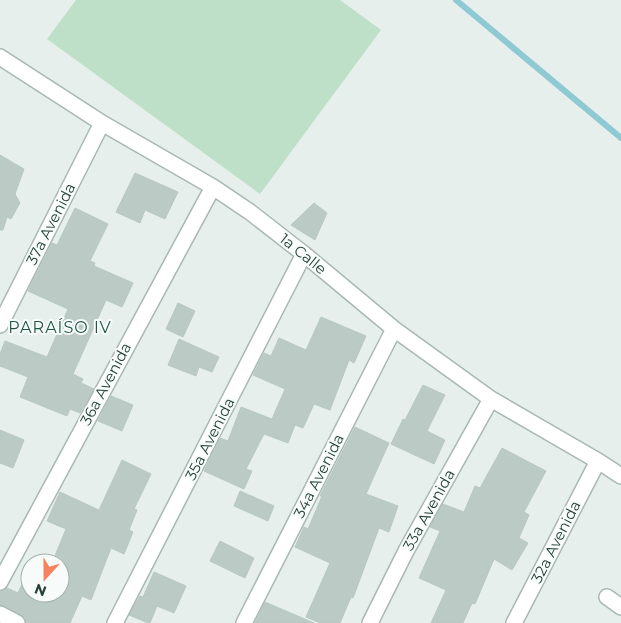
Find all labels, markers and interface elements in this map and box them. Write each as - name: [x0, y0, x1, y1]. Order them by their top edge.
- street label: 37a Avenida: [22, 179, 79, 268]
- street label: 1a Calle: [276, 229, 331, 278]
- district label: PARAÍSO IV: [8, 318, 112, 337]
- street label: 36a Avenida: [76, 339, 135, 428]
- street label: 35a Avenida: [181, 394, 238, 483]
- street label: 34a Avenida: [289, 430, 348, 521]
- street label: 33a Avenida: [398, 466, 459, 554]
- street label: 32a Avenida: [527, 497, 584, 586]
- north arrow: [20, 553, 70, 603]
- text: N: [32, 580, 49, 601]

